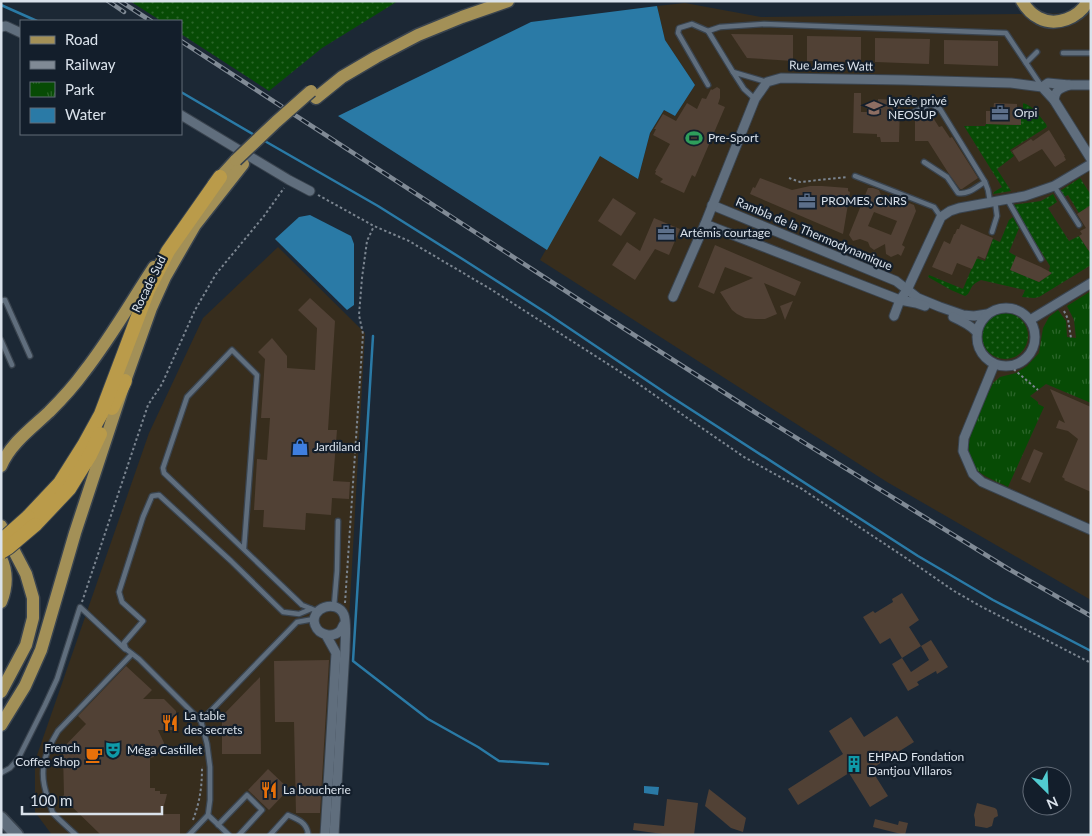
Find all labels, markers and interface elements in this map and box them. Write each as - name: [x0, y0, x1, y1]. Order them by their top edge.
- legend: [20, 20, 182, 135]
- text: Road: [65, 30, 98, 48]
- text: Railway: [65, 55, 116, 73]
- street label: Rue James Watt: [789, 57, 874, 74]
- text: Park: [65, 80, 95, 98]
- place label: Lycée privé NEOSUP: [888, 93, 947, 122]
- school or university icon: Lycée privé NEOSUP: [864, 98, 884, 118]
- office icon: Orpi: [990, 103, 1010, 123]
- text: Water: [65, 105, 106, 123]
- place label: Orpi: [1014, 105, 1038, 120]
- sports icon: Pre-Sport: [684, 128, 704, 148]
- place label: Pre-Sport: [708, 130, 759, 145]
- office icon: PROMES, CNRS: [797, 191, 817, 211]
- place label: PROMES, CNRS: [821, 193, 907, 208]
- street label: Rambla de la Thermodynamique: [734, 194, 895, 273]
- office icon: Artémis courtage: [656, 223, 676, 243]
- place label: Artémis courtage: [680, 225, 770, 240]
- street label: Rocade Sud: [128, 253, 169, 315]
- shop icon: Jardiland: [290, 437, 310, 457]
- place label: Jardiland: [314, 439, 361, 454]
- place label: La table des secrets: [184, 708, 243, 737]
- restaurant icon: La table des secrets: [160, 713, 180, 733]
- place label: French Coffee Shop: [15, 740, 80, 769]
- theatre icon: Méga Castillet: [103, 740, 123, 760]
- place label: Méga Castillet: [127, 742, 203, 757]
- cafe icon: French Coffee Shop: [84, 745, 104, 765]
- place label: EHPAD Fondation Dantjou VIllaros: [868, 749, 964, 778]
- building icon: EHPAD Fondation Dantjou VIllaros: [844, 754, 864, 774]
- north arrow: [1022, 766, 1072, 816]
- restaurant icon: La boucherie: [259, 780, 279, 800]
- place label: La boucherie: [283, 782, 351, 797]
- scale bar: [22, 784, 162, 816]
- text: 100 m: [30, 791, 72, 809]
- text: N: [1044, 793, 1061, 813]

